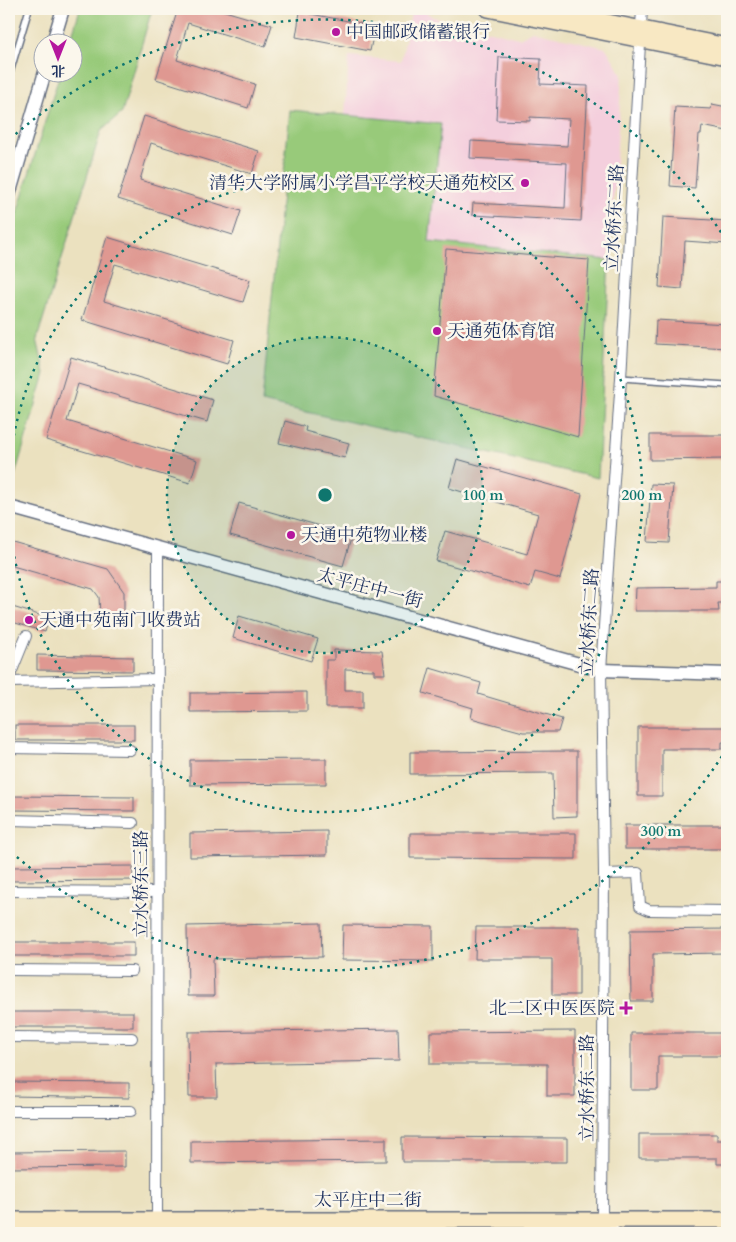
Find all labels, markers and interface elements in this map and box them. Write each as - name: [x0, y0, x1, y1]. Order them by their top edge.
- place label: 中国邮政储蓄银行: [346, 20, 490, 45]
- marker: 中国邮政储蓄银行: [330, 26, 342, 38]
- north arrow: [32, 32, 82, 82]
- text: 北: [51, 61, 65, 80]
- street label: 立水桥东二路: [599, 163, 630, 273]
- place label: 清华大学附属小学昌平学校天通苑校区: [209, 171, 515, 196]
- marker: 清华大学附属小学昌平学校天通苑校区: [519, 177, 531, 189]
- place label: 天通苑体育馆: [447, 319, 555, 344]
- marker: 天通苑体育馆: [431, 325, 443, 337]
- text: 100 m: [463, 485, 504, 505]
- text: 200 m: [622, 485, 663, 505]
- centre of rings: [316, 486, 334, 504]
- place label: 天通中苑物业楼: [301, 523, 427, 548]
- marker: 天通中苑物业楼: [285, 529, 297, 541]
- street label: 太平庄中一街: [314, 562, 425, 615]
- street label: 立水桥东二路: [574, 567, 605, 677]
- place label: 天通中苑南门收费站: [39, 608, 201, 633]
- marker: 天通中苑南门收费站: [23, 614, 35, 626]
- text: 300 m: [641, 821, 682, 841]
- street label: 立水桥东三路: [129, 830, 154, 938]
- place label: 北二区中医医院: [489, 996, 615, 1021]
- marker: 北二区中医医院: [619, 1001, 633, 1015]
- street label: 立水桥东二路: [575, 1034, 600, 1142]
- street label: 太平庄中二街: [314, 1188, 422, 1213]

